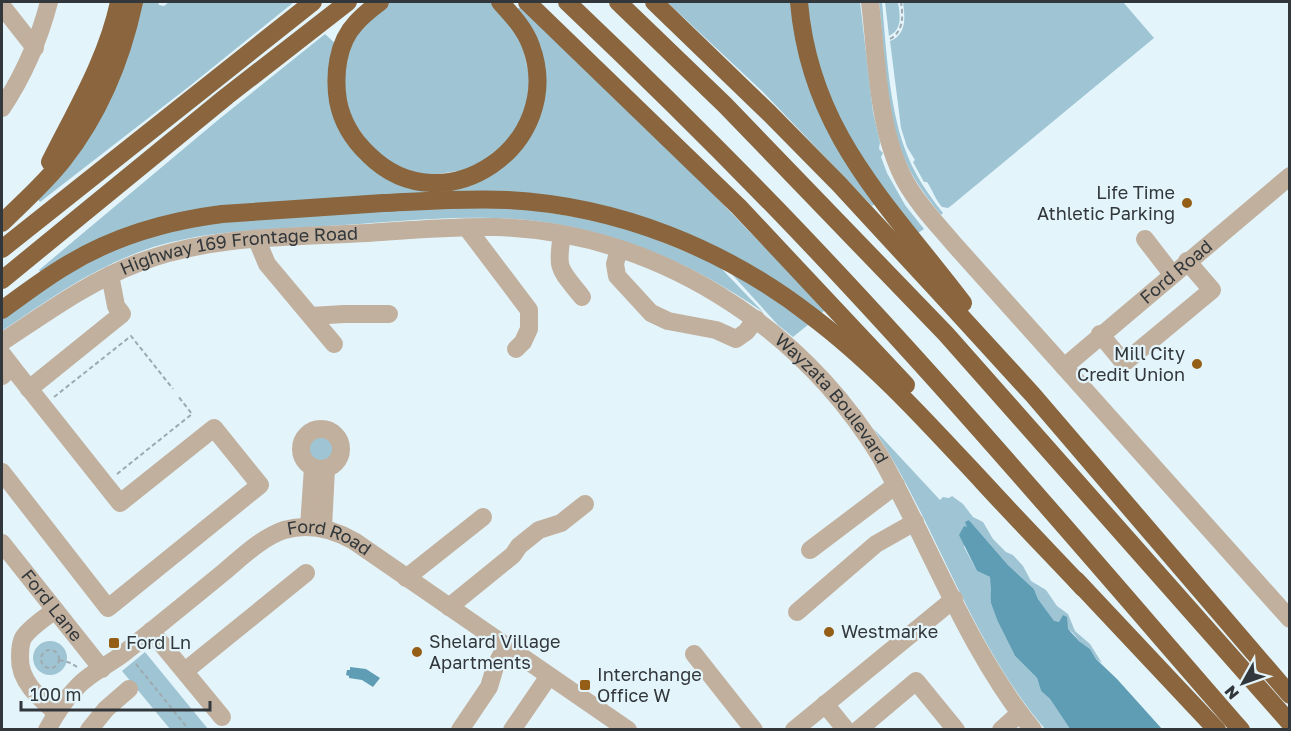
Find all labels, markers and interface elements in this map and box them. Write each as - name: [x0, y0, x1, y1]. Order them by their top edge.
- place label: Life Time Athletic Parking: [1037, 181, 1175, 224]
- marker: Life Time Athletic Parking: [1180, 196, 1194, 210]
- street label: Highway 169 Frontage Road: [117, 222, 358, 279]
- street label: Ford Road: [1135, 235, 1216, 308]
- street label: Wayzata Boulevard: [771, 328, 894, 467]
- place label: Mill City Credit Union: [1077, 342, 1185, 385]
- marker: Mill City Credit Union: [1190, 357, 1204, 371]
- street label: Ford Road: [285, 515, 376, 560]
- street label: Ford Lane: [17, 565, 88, 646]
- place label: Westmarke: [841, 620, 938, 642]
- marker: Westmarke: [822, 625, 836, 639]
- place label: Shelard Village Apartments: [429, 630, 560, 673]
- place label: Ford Ln: [126, 631, 191, 653]
- marker: Ford Ln: [107, 636, 121, 650]
- marker: Shelard Village Apartments: [410, 645, 424, 659]
- north arrow: [1213, 653, 1273, 713]
- place label: Interchange Office W: [597, 663, 702, 706]
- scale bar: [21, 674, 210, 712]
- marker: Interchange Office W: [578, 678, 592, 692]
- text: N: [1220, 682, 1243, 704]
- text: 100 m: [30, 683, 81, 705]

